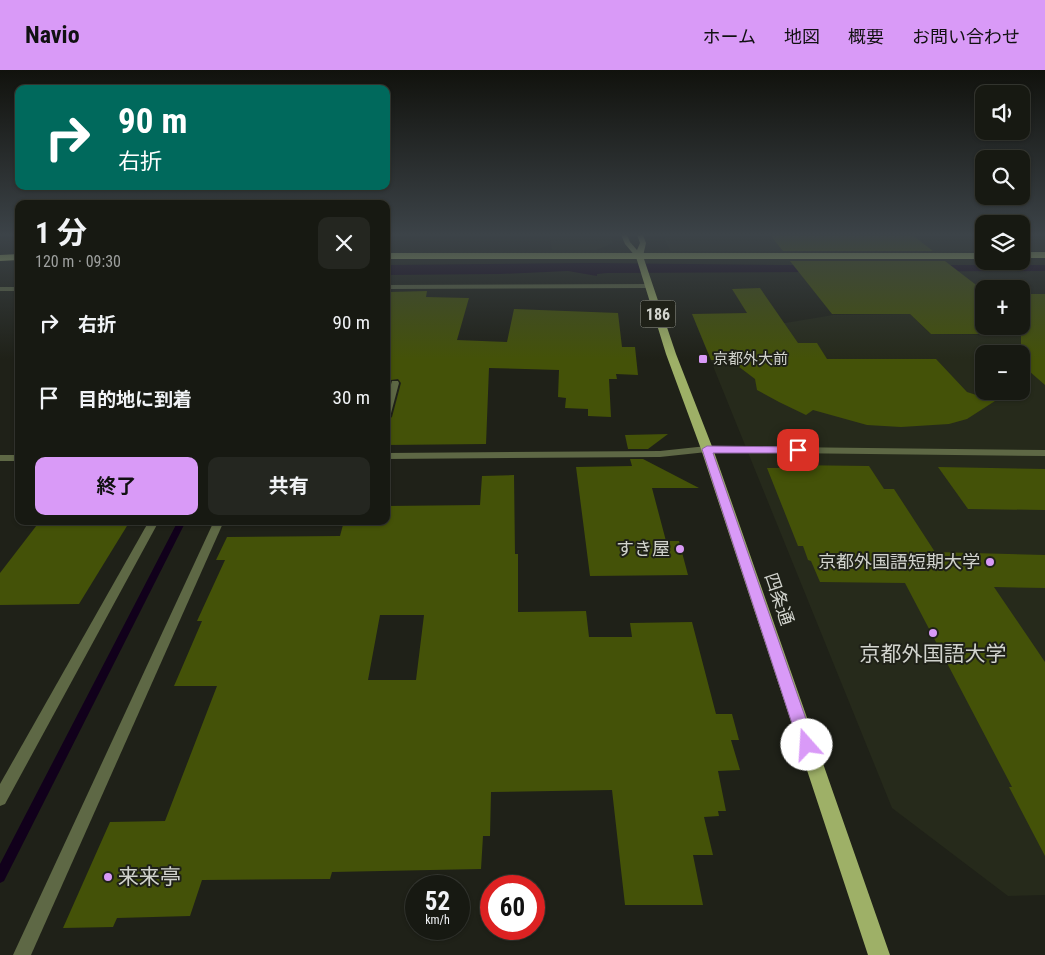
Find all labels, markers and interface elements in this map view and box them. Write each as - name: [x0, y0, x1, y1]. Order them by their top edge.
- text: Navio: [25, 21, 80, 49]
- text: ホーム: [703, 26, 756, 47]
- text: 地図: [784, 26, 820, 47]
- text: 概要: [848, 26, 884, 47]
- text: お問い合わせ: [912, 26, 1020, 47]
- map controls: [975, 85, 1030, 400]
- button: sound: [975, 85, 1030, 140]
- text: 90 m: [118, 101, 187, 142]
- icon: right: [35, 105, 100, 170]
- text: 右折: [118, 149, 162, 174]
- button: search: [975, 150, 1030, 205]
- text: 1 分: [35, 215, 87, 250]
- button: layers: [975, 215, 1030, 270]
- button: close: [318, 217, 370, 269]
- text: 120 m · 09:30: [35, 252, 121, 271]
- button: +: [975, 280, 1030, 335]
- road number: 186: [640, 300, 676, 328]
- icon: right: [35, 309, 63, 337]
- text: 90 m: [333, 311, 370, 334]
- text: 右折: [78, 313, 116, 336]
- button: −: [975, 345, 1030, 400]
- place label: 京都外大前: [713, 350, 788, 368]
- marker: 京都外大前: [697, 353, 709, 365]
- icon: arrive: [35, 384, 63, 412]
- text: 30 m: [333, 386, 370, 409]
- text: 目的地に到着: [78, 388, 192, 411]
- pin: [777, 429, 819, 471]
- icon: arrive: [784, 436, 812, 464]
- button: 終了: [35, 457, 198, 515]
- button: 共有: [208, 457, 370, 515]
- place label: すき屋: [616, 538, 670, 559]
- marker: すき屋: [674, 543, 686, 555]
- place label: 京都外国語短期大学: [818, 551, 980, 572]
- marker: 京都外国語短期大学: [984, 556, 996, 568]
- street label: 四条通: [761, 570, 798, 628]
- marker: 京都外国語大学: [927, 627, 939, 639]
- place label: 京都外国語大学: [860, 642, 1007, 666]
- position arrow: [780, 718, 832, 770]
- place label: 来来亭: [118, 865, 181, 889]
- marker: 来来亭: [102, 871, 114, 883]
- speed limit sign: 60: [480, 875, 545, 940]
- text: 52: [425, 887, 450, 916]
- text: km/h: [425, 913, 450, 927]

